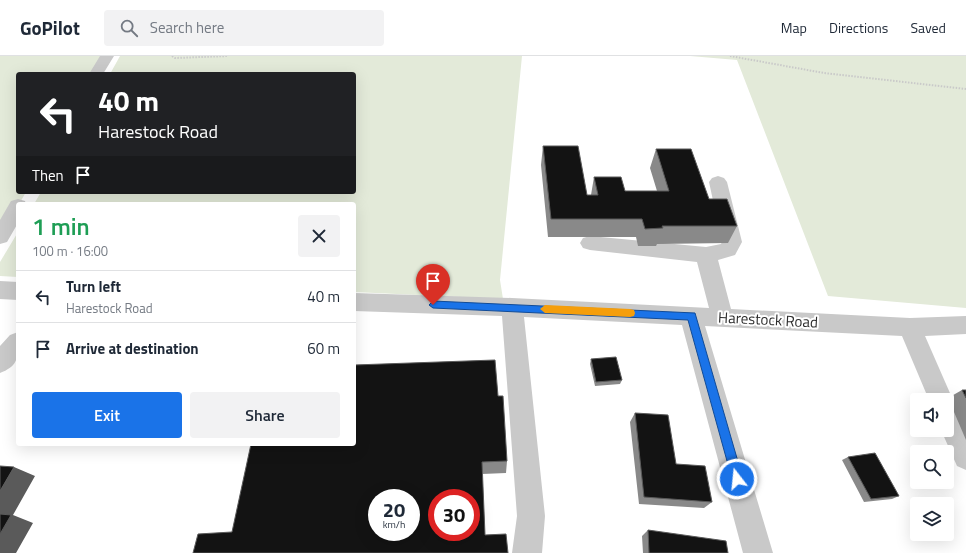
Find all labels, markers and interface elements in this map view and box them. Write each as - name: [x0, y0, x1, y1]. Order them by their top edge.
- search box: [104, 10, 384, 46]
- text: GoPilot: [20, 13, 80, 42]
- text: Search here: [150, 16, 224, 39]
- icon: search: [118, 17, 140, 39]
- text: Map: [781, 17, 807, 38]
- text: Directions: [829, 17, 888, 38]
- text: Saved: [910, 17, 946, 38]
- text: 40 m: [98, 79, 159, 122]
- icon: left: [32, 88, 84, 140]
- text: Harestock Road: [98, 118, 218, 145]
- text: Then: [32, 164, 64, 187]
- icon: arrive: [72, 164, 94, 186]
- text: 1 min: [32, 208, 90, 244]
- button: close: [298, 215, 340, 257]
- text: 100 m · 16:00: [32, 241, 108, 261]
- pin: [416, 264, 450, 305]
- icon: arrive: [422, 270, 444, 292]
- text: Turn left: [66, 275, 121, 298]
- text: 40 m: [307, 285, 340, 308]
- icon: left: [32, 286, 54, 308]
- text: Harestock Road: [66, 298, 153, 318]
- street label: Harestock Road: [718, 305, 819, 334]
- text: Arrive at destination: [66, 337, 199, 360]
- text: 60 m: [307, 337, 340, 360]
- icon: arrive: [32, 338, 54, 360]
- button: Exit: [32, 392, 182, 438]
- button: Share: [190, 392, 340, 438]
- map controls: [910, 393, 954, 541]
- button: sound: [910, 393, 954, 437]
- button: search: [910, 445, 954, 489]
- position arrow: [716, 458, 758, 500]
- speed limit sign: 30: [428, 489, 480, 541]
- text: 20: [383, 494, 405, 525]
- button: layers: [910, 497, 954, 541]
- text: km/h: [383, 517, 405, 532]

